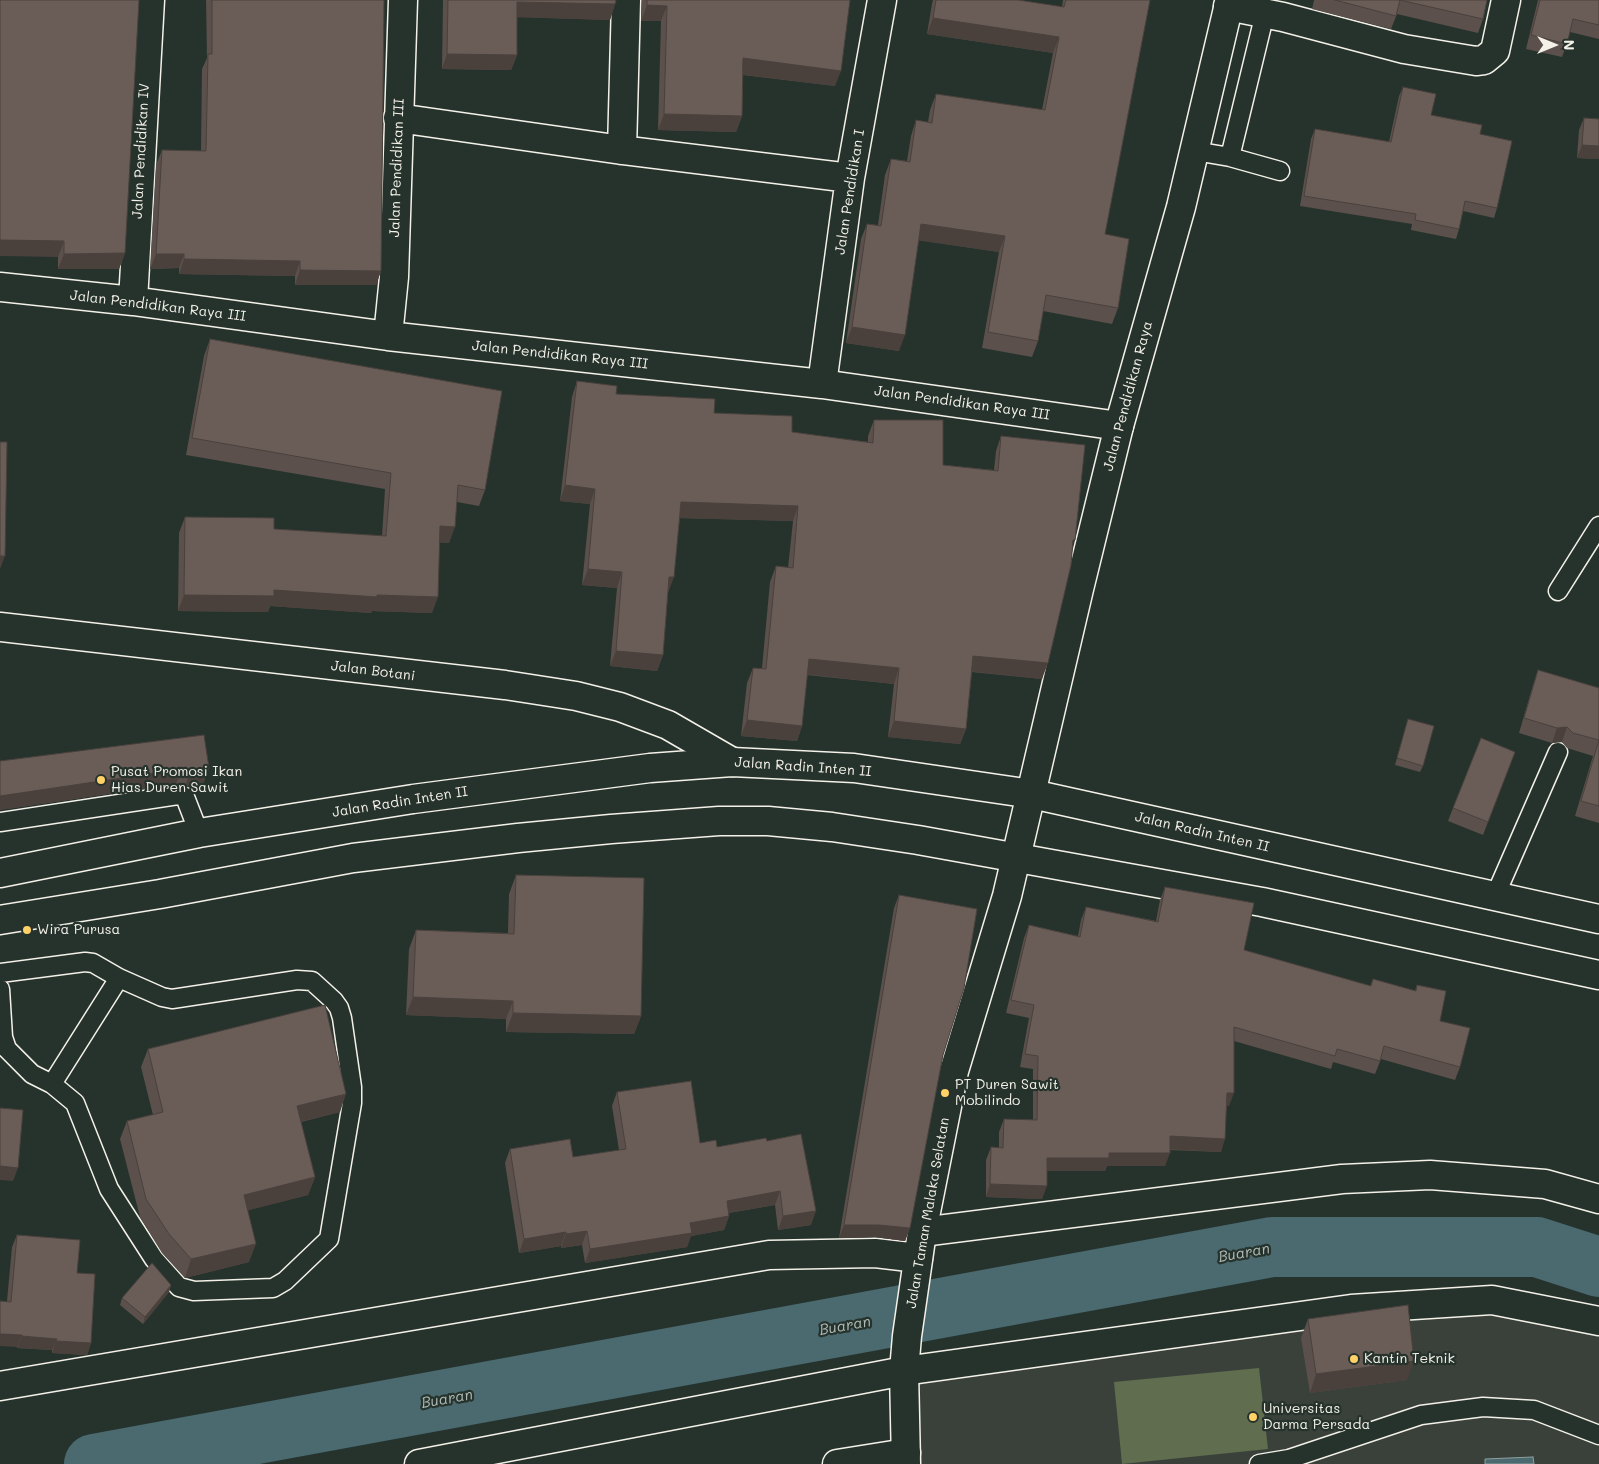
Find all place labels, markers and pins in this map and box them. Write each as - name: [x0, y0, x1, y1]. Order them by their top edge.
- place label: Pusat Promosi Ikan Hias Duren Sawit: [111, 764, 242, 796]
- marker: Pusat Promosi Ikan Hias Duren Sawit: [95, 774, 107, 786]
- place label: Wira Purusa: [37, 922, 120, 938]
- marker: Wira Purusa: [21, 924, 33, 936]
- place label: PT Duren Sawit Mobilindo: [955, 1077, 1059, 1110]
- marker: PT Duren Sawit Mobilindo: [939, 1087, 951, 1099]
- place label: Kantin Teknik: [1364, 1351, 1455, 1367]
- marker: Kantin Teknik: [1348, 1353, 1360, 1365]
- place label: Universitas Darma Persada: [1263, 1401, 1370, 1434]
- marker: Universitas Darma Persada: [1247, 1411, 1259, 1423]

